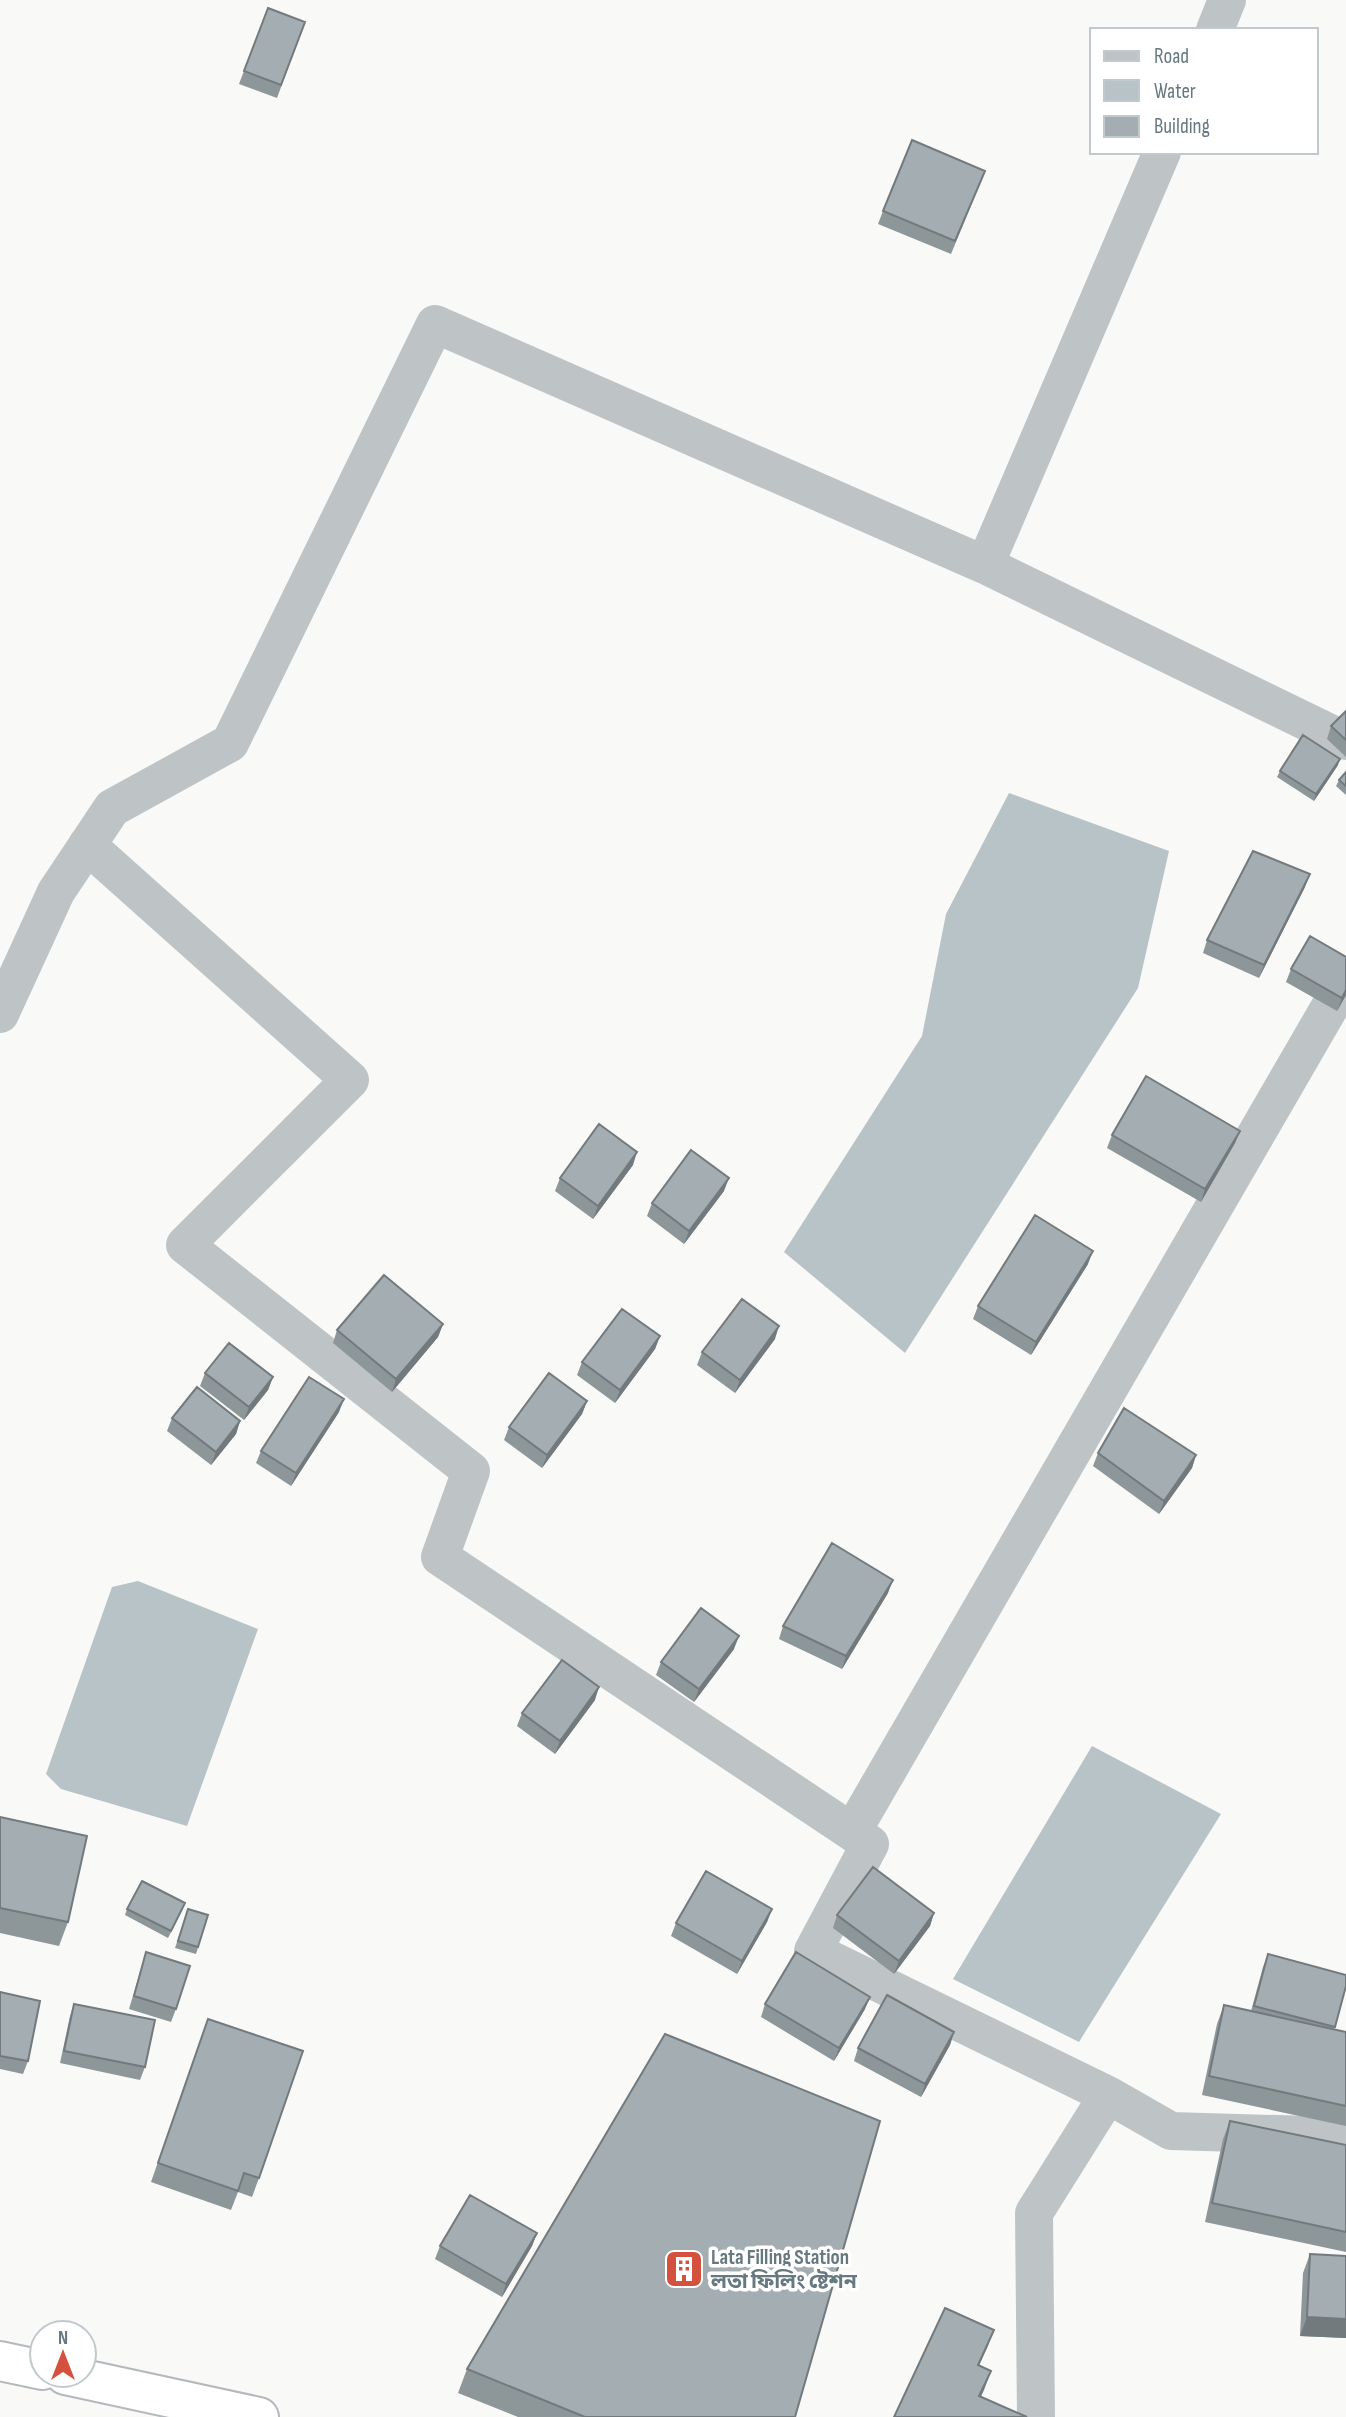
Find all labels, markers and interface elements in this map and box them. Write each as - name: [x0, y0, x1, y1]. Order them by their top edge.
- legend: [1090, 28, 1318, 154]
- text: Road: [1154, 44, 1189, 69]
- text: Water: [1154, 79, 1196, 104]
- text: Building: [1154, 114, 1210, 139]
- place label: Lata Filling Station লতা ফিলিং ষ্টেশন: [710, 2245, 858, 2294]
- building icon: Lata Filling Station লতা ফিলিং ষ্টেশন: [663, 2248, 705, 2290]
- north arrow: [28, 2319, 98, 2389]
- text: N: [58, 2327, 68, 2350]

